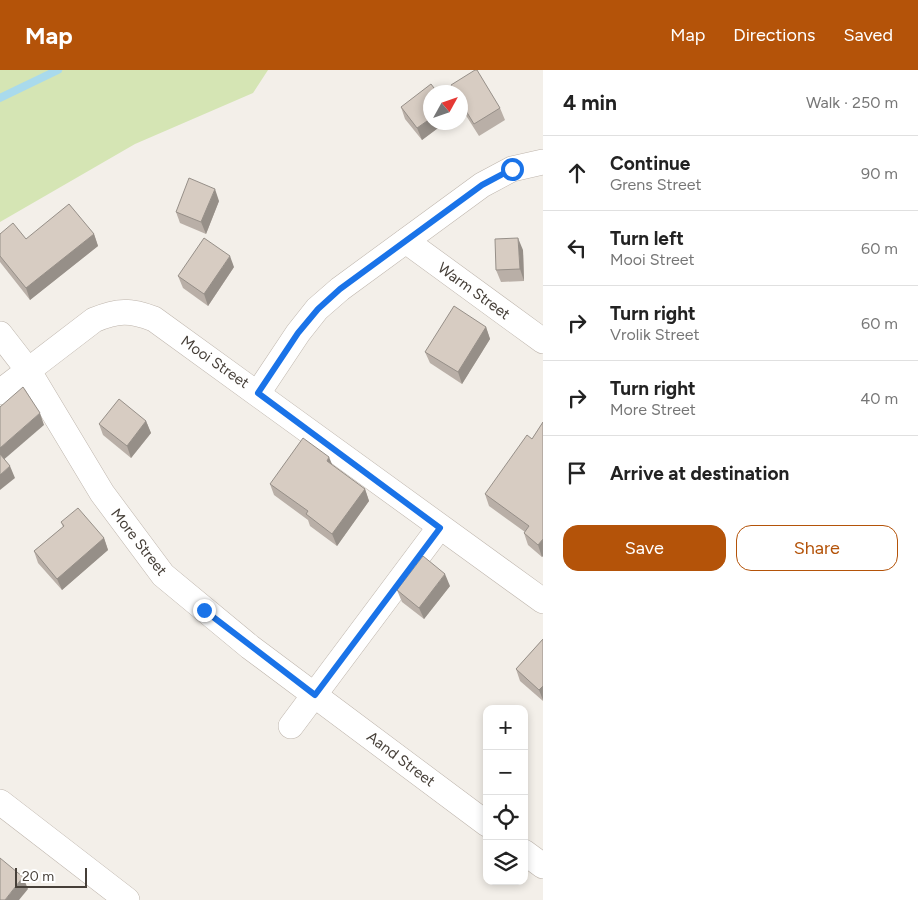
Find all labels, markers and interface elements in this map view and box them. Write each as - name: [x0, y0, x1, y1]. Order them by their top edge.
- text: Map: [25, 21, 73, 50]
- text: Map: [670, 24, 705, 46]
- text: Directions: [733, 24, 815, 46]
- text: Saved: [843, 24, 893, 46]
- north arrow: [423, 85, 468, 130]
- text: 4 min: [563, 90, 617, 115]
- text: Walk · 250 m: [806, 93, 898, 112]
- text: Continue: [610, 152, 690, 175]
- route start: [501, 158, 524, 181]
- icon: ahead: [563, 159, 591, 187]
- text: 90 m: [861, 164, 898, 183]
- text: Grens Street: [610, 175, 701, 194]
- text: Turn left: [610, 227, 684, 250]
- icon: left: [563, 234, 591, 262]
- text: 60 m: [861, 239, 898, 258]
- text: Mooi Street: [610, 250, 695, 269]
- street label: Warm Street: [434, 259, 514, 323]
- text: Turn right: [610, 302, 696, 325]
- icon: right: [563, 309, 591, 337]
- text: 60 m: [861, 314, 898, 333]
- text: Vrolik Street: [610, 325, 699, 344]
- street label: Mooi Street: [177, 332, 253, 392]
- text: Turn right: [610, 377, 696, 400]
- icon: right: [563, 384, 591, 412]
- text: 40 m: [860, 389, 898, 408]
- text: More Street: [610, 400, 696, 419]
- icon: arrive: [563, 459, 591, 487]
- text: Arrive at destination: [610, 462, 789, 485]
- street label: More Street: [107, 505, 171, 579]
- button: Save: [563, 525, 726, 571]
- button: Share: [736, 525, 898, 571]
- route end: [193, 599, 216, 622]
- map controls: [483, 705, 528, 885]
- button: +: [483, 705, 528, 750]
- street label: Aand Street: [363, 728, 439, 791]
- button: −: [483, 750, 528, 795]
- button: locate: [483, 795, 528, 840]
- button: layers: [483, 840, 528, 885]
- scale bar: [15, 865, 88, 888]
- text: 20 m: [22, 868, 54, 885]

